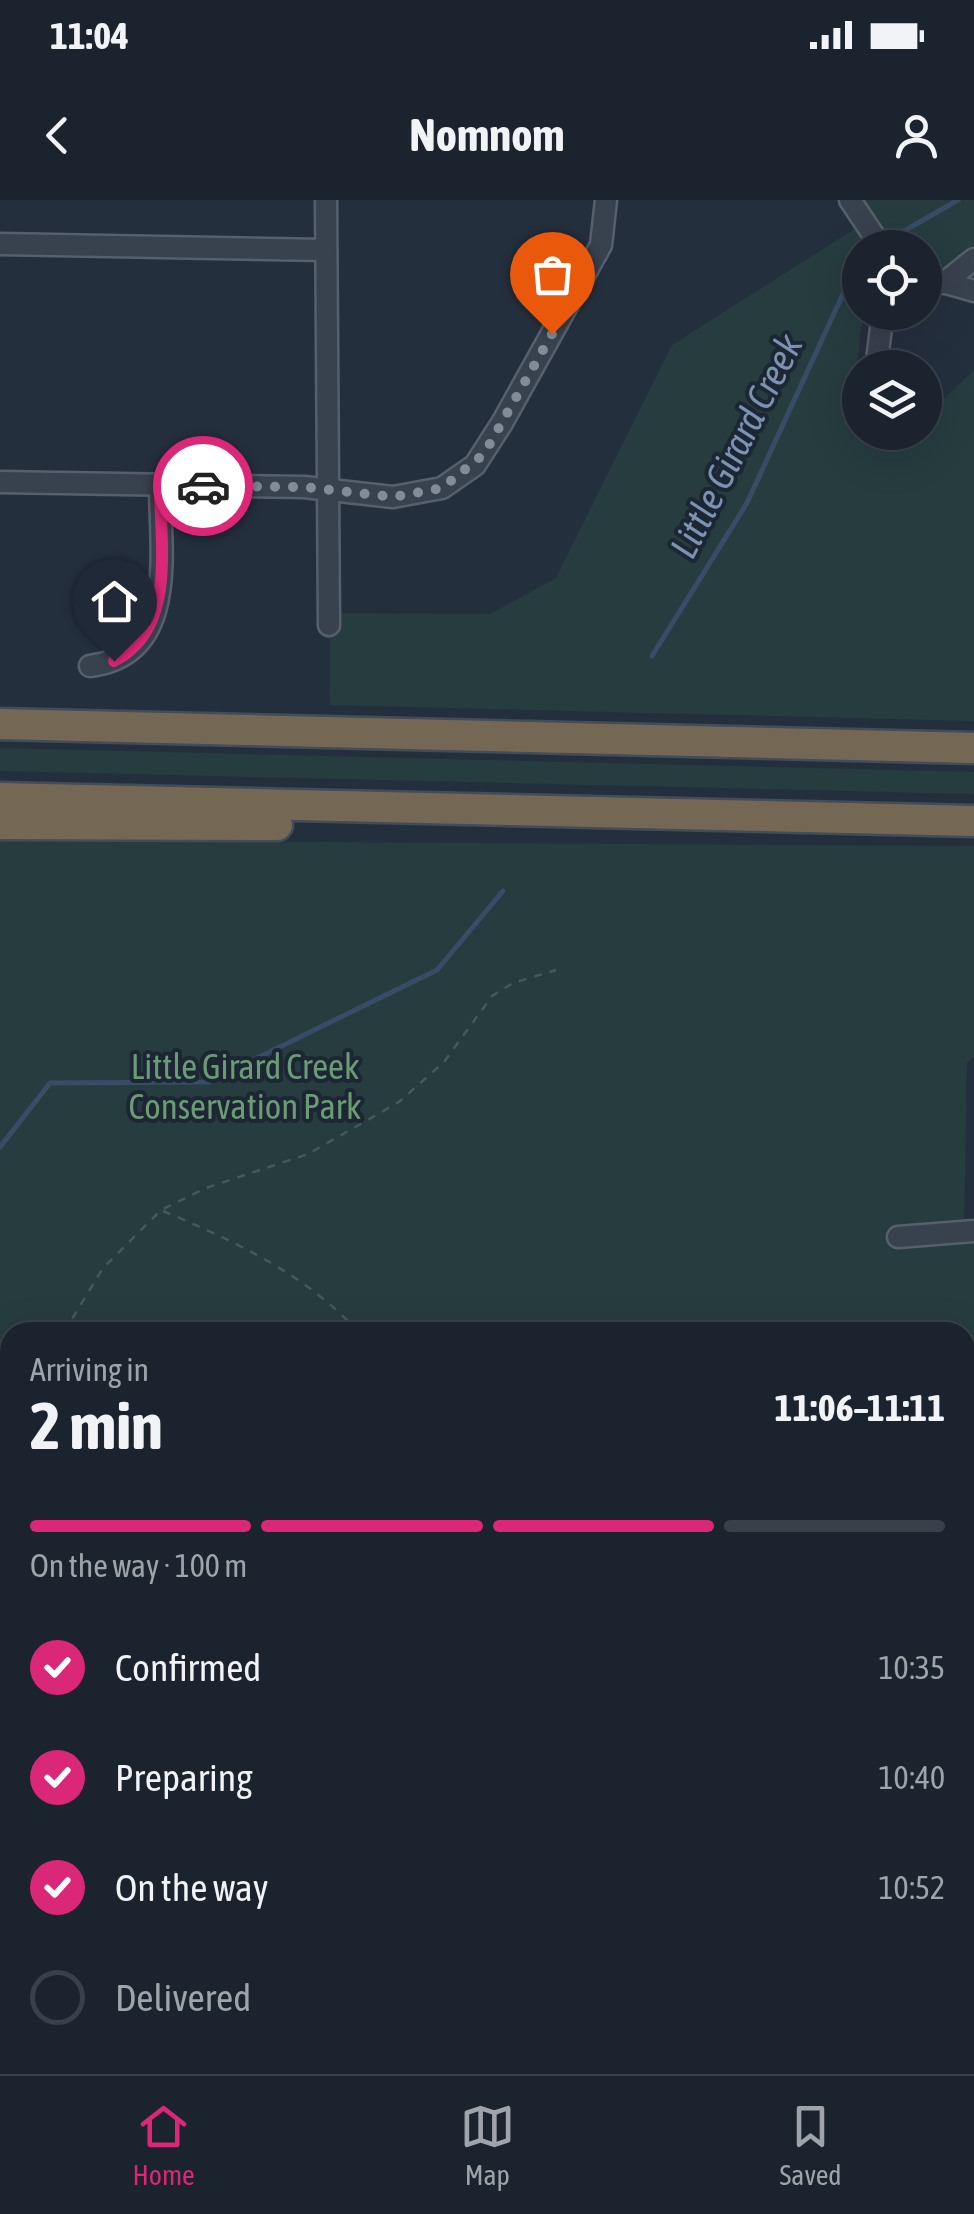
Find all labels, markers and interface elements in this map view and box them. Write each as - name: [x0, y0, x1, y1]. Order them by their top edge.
- text: 11:04: [50, 14, 129, 57]
- icon: back: [30, 108, 85, 163]
- icon: person: [889, 108, 944, 163]
- text: Nomnom: [409, 109, 565, 161]
- map controls: [842, 230, 942, 450]
- button: locate: [842, 230, 942, 330]
- pin: [510, 232, 595, 335]
- icon: bag: [525, 247, 580, 302]
- water label: Little Girard Creek: [661, 326, 811, 565]
- button: layers: [842, 350, 942, 450]
- courier: [153, 436, 253, 536]
- icon: car: [176, 459, 231, 514]
- pin: [72, 559, 157, 662]
- icon: home: [87, 574, 142, 629]
- park label: Little Girard Creek Conservation Park: [129, 1046, 361, 1126]
- text: Arriving in: [30, 1351, 149, 1388]
- text: 11:06–11:11: [775, 1386, 945, 1429]
- text: 2 min: [30, 1388, 163, 1463]
- text: On the way · 100 m: [30, 1547, 247, 1584]
- icon: check: [30, 1640, 85, 1695]
- text: Confirmed: [115, 1646, 261, 1689]
- text: 10:35: [879, 1649, 945, 1686]
- icon: check: [30, 1750, 85, 1805]
- text: Preparing: [115, 1756, 253, 1799]
- text: 10:40: [879, 1759, 945, 1796]
- icon: check: [30, 1860, 85, 1915]
- text: On the way: [115, 1866, 268, 1909]
- text: 10:52: [879, 1869, 945, 1906]
- text: Delivered: [115, 1976, 251, 2019]
- tab: Home: [132, 2099, 195, 2191]
- tab: Map: [460, 2099, 515, 2191]
- tab: Saved: [780, 2099, 842, 2191]

